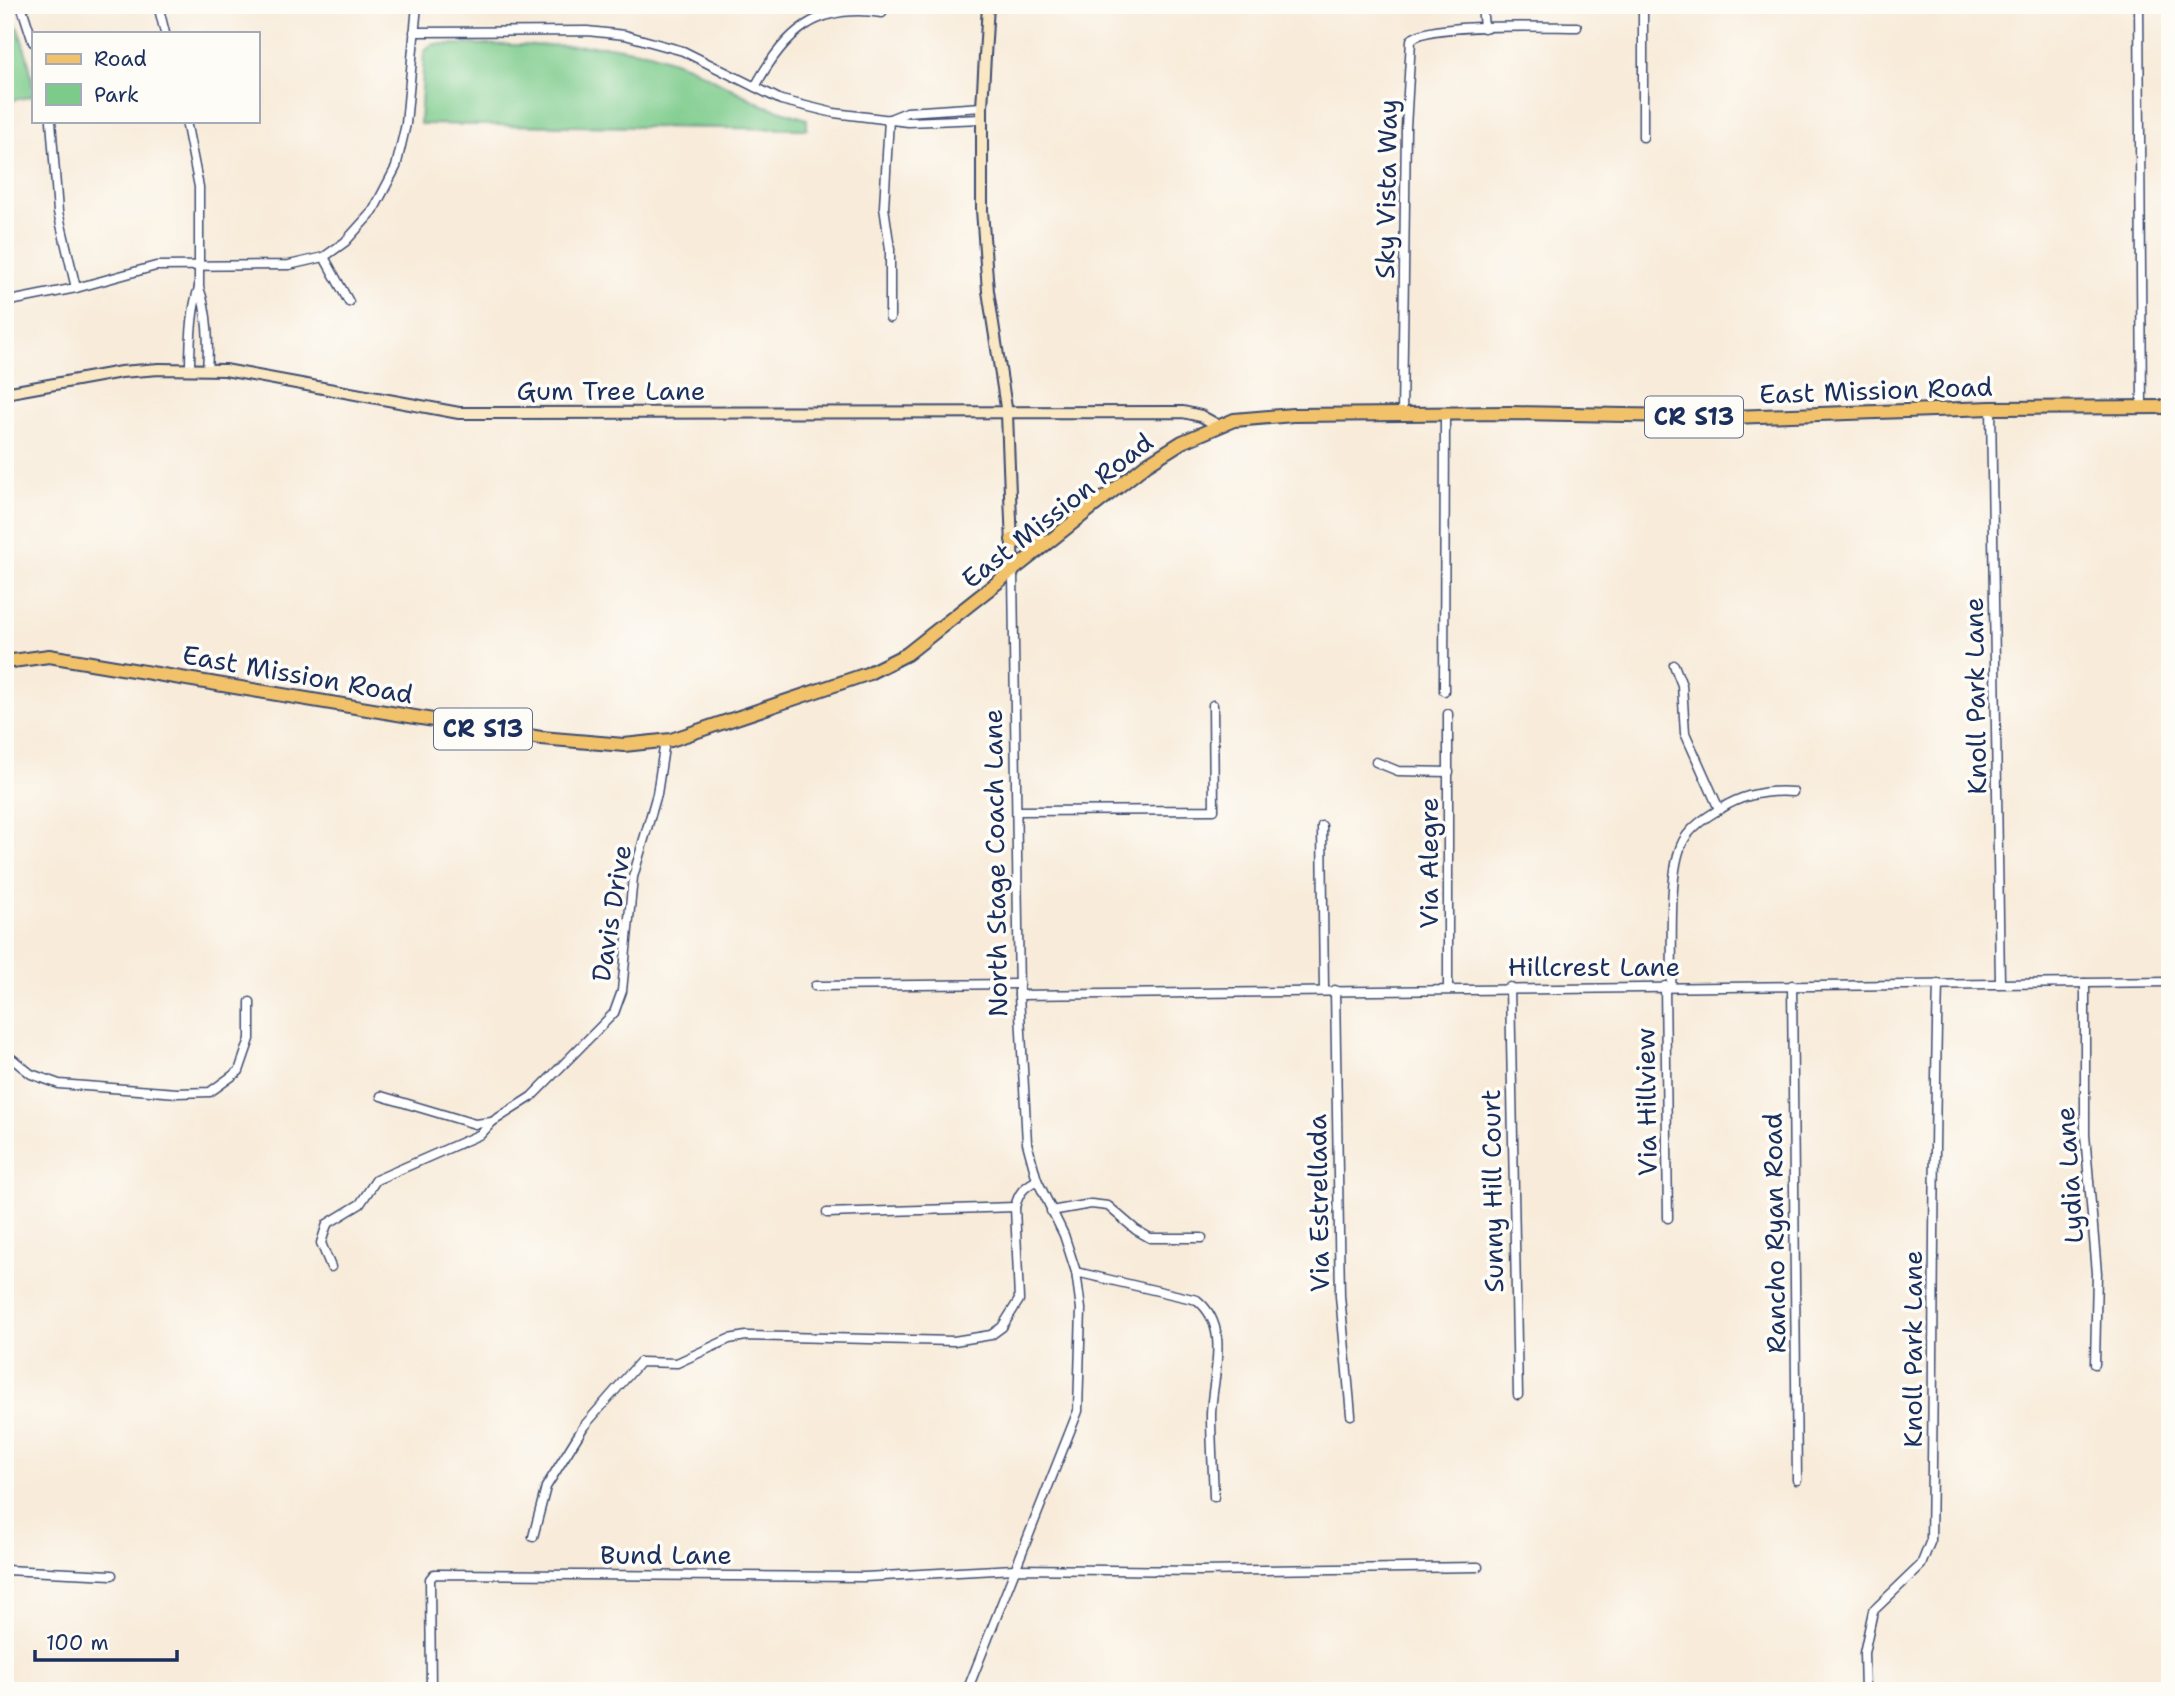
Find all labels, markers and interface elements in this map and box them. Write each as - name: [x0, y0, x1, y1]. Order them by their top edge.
- legend: [32, 32, 259, 122]
- text: Road: [94, 45, 147, 73]
- text: Park: [94, 81, 139, 109]
- street label: Sky Vista Way: [1367, 99, 1405, 279]
- street label: East Mission Road: [1759, 368, 1993, 412]
- street label: Gum Tree Lane: [516, 373, 706, 408]
- road number: CR S13: [1645, 396, 1743, 438]
- street label: East Mission Road: [954, 424, 1160, 596]
- street label: Knoll Park Lane: [1956, 597, 1994, 795]
- street label: East Mission Road: [180, 636, 416, 712]
- road number: CR S13: [434, 708, 532, 750]
- street label: North Stage Coach Lane: [975, 709, 1015, 1017]
- street label: Via Alegre: [1411, 797, 1446, 929]
- street label: Davis Drive: [583, 842, 639, 984]
- street label: Hillcrest Lane: [1508, 949, 1680, 984]
- street label: Via Hillview: [1627, 1028, 1665, 1176]
- street label: Sunny Hill Court: [1473, 1089, 1511, 1293]
- street label: Lydia Lane: [2047, 1105, 2091, 1245]
- street label: Rancho Ryan Road: [1754, 1112, 1794, 1354]
- street label: Via Estrellada: [1299, 1114, 1337, 1292]
- street label: Knoll Park Lane: [1895, 1250, 1930, 1448]
- street label: Bund Lane: [600, 1537, 732, 1572]
- scale bar: [35, 1619, 177, 1663]
- text: 100 m: [46, 1629, 109, 1657]

